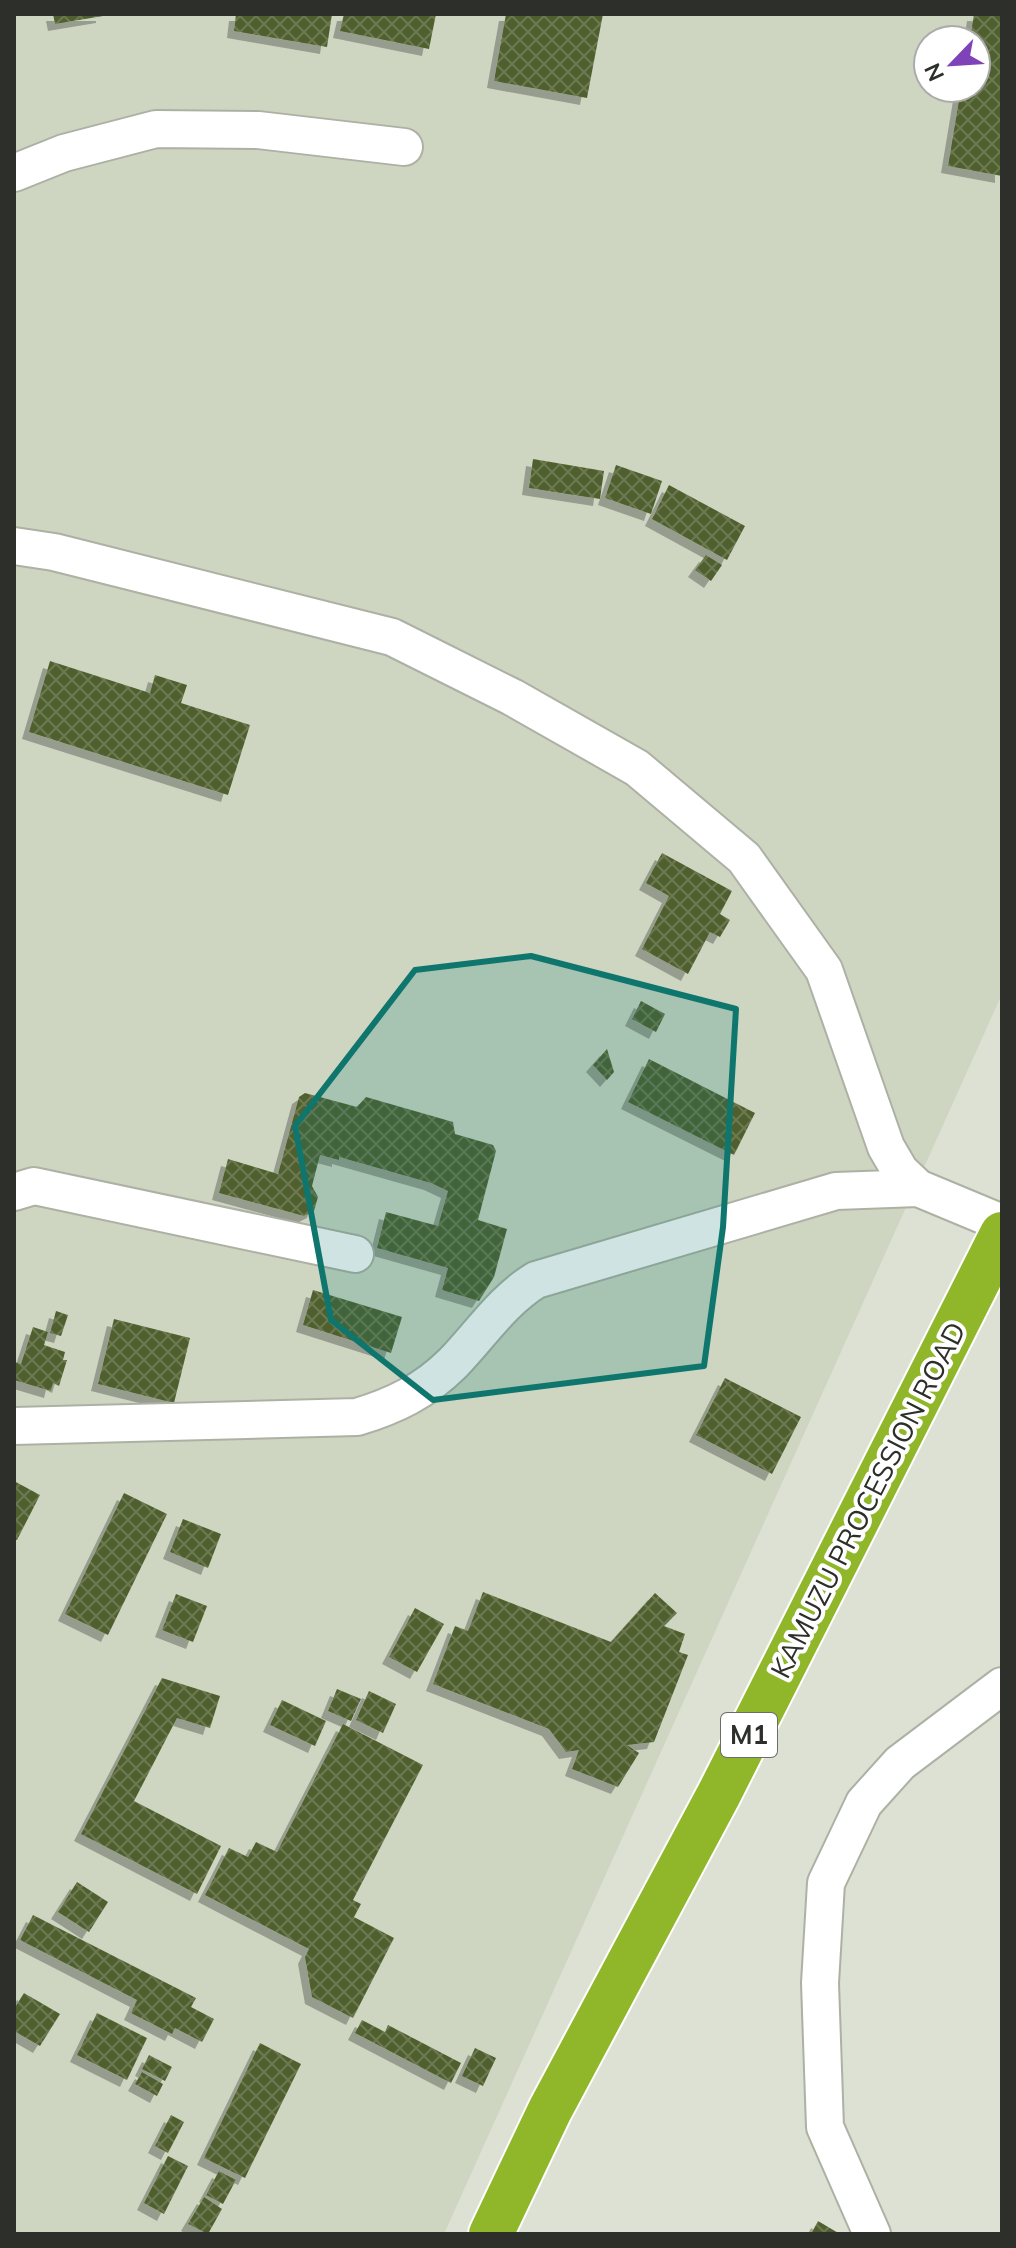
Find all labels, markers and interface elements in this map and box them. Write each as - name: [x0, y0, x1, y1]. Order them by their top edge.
- north arrow: [912, 24, 992, 104]
- text: N: [918, 59, 950, 86]
- street label: KAMUZU PROCESSION ROAD: [762, 1316, 973, 1684]
- road number: M1: [721, 1713, 777, 1757]

